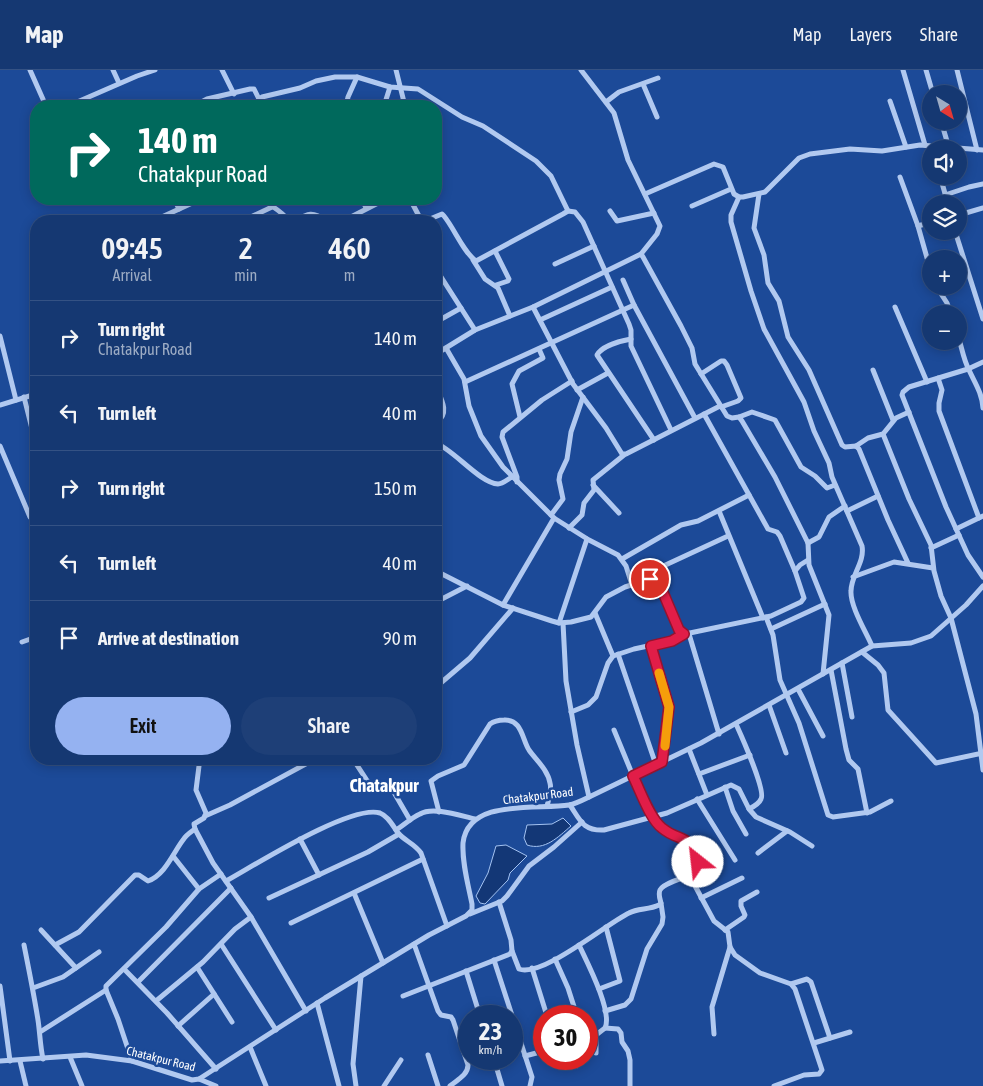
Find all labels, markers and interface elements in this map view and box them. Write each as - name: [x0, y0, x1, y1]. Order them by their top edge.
- text: Map: [25, 21, 64, 48]
- text: Map: [792, 24, 821, 45]
- text: Layers: [849, 24, 892, 45]
- text: Share: [920, 24, 958, 45]
- north arrow: [922, 85, 968, 130]
- map controls: [922, 85, 967, 350]
- icon: right: [55, 120, 120, 185]
- text: 140 m: [138, 120, 217, 160]
- button: sound: [922, 140, 967, 185]
- text: Chatakpur Road: [138, 161, 268, 187]
- button: layers: [922, 195, 967, 240]
- text: 09:45: [101, 231, 163, 265]
- text: 2: [239, 231, 253, 265]
- text: 460: [328, 231, 371, 265]
- button: +: [922, 250, 967, 295]
- text: Arrival: [113, 266, 152, 284]
- text: min: [234, 266, 257, 284]
- text: m: [344, 266, 355, 284]
- button: −: [922, 305, 967, 350]
- text: Turn right: [98, 318, 165, 340]
- icon: right: [55, 324, 83, 352]
- text: 140 m: [374, 327, 417, 349]
- text: Chatakpur Road: [98, 340, 192, 358]
- icon: left: [55, 399, 83, 427]
- text: Turn left: [98, 402, 156, 424]
- text: 40 m: [383, 402, 417, 424]
- icon: right: [55, 474, 83, 502]
- text: Turn right: [98, 477, 165, 499]
- text: 150 m: [374, 477, 417, 499]
- icon: left: [55, 549, 83, 577]
- text: Turn left: [98, 552, 156, 574]
- text: 40 m: [383, 552, 417, 574]
- pin: [629, 558, 671, 600]
- icon: arrive: [636, 565, 664, 593]
- icon: arrive: [55, 624, 83, 652]
- text: Arrive at destination: [98, 627, 239, 649]
- text: 90 m: [383, 627, 417, 649]
- button: Exit: [55, 697, 231, 755]
- button: Share: [241, 697, 417, 755]
- district label: Chatakpur: [349, 775, 419, 796]
- street label: Chatakpur Road: [502, 785, 574, 807]
- position arrow: [671, 835, 723, 887]
- speed limit sign: 30: [533, 1005, 598, 1070]
- text: 23: [479, 1017, 502, 1045]
- text: km/h: [479, 1043, 502, 1057]
- street label: Chatakpur Road: [125, 1044, 197, 1074]

